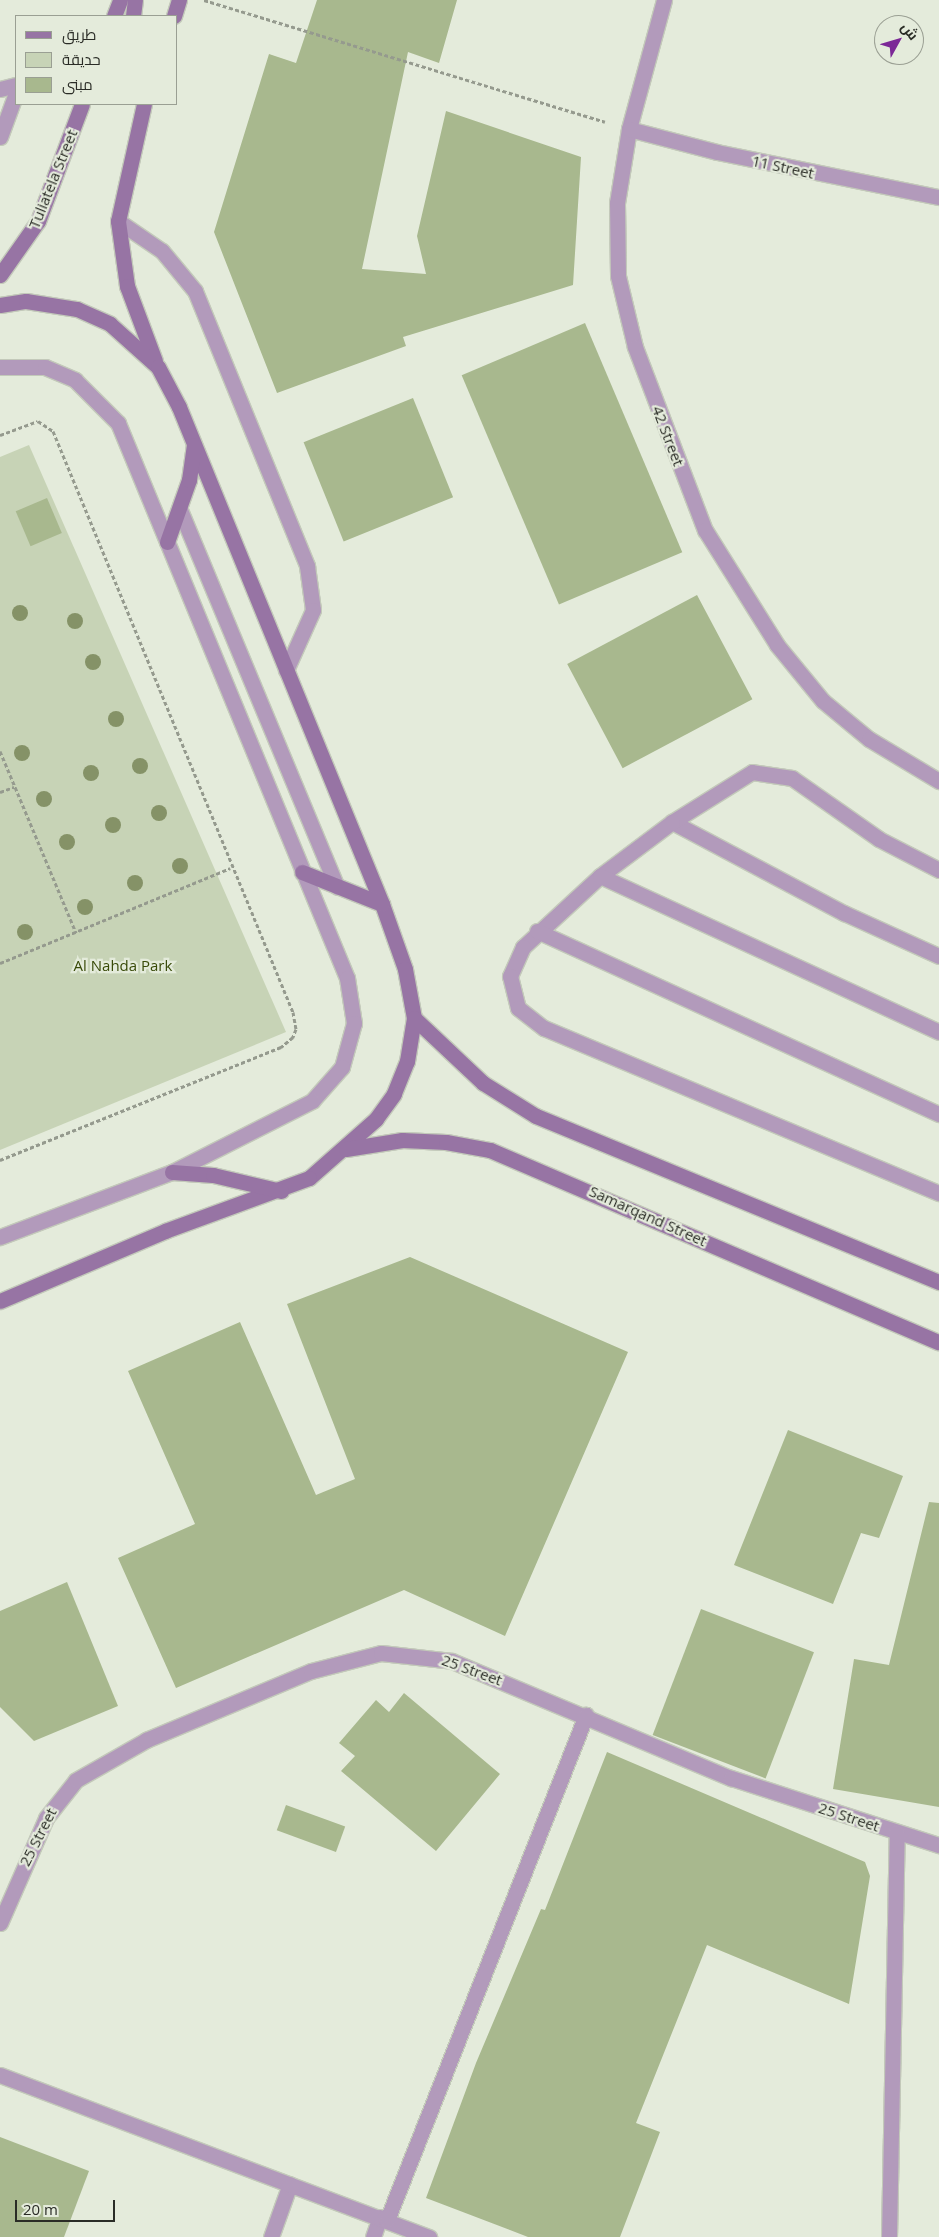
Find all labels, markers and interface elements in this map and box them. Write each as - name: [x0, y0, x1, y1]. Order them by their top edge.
- legend: [15, 15, 178, 105]
- north arrow: [874, 15, 924, 65]
- text: ش: [897, 18, 923, 44]
- text: طريق: [62, 24, 96, 44]
- text: حديقة: [62, 49, 101, 69]
- text: مبنى: [62, 74, 93, 94]
- street label: Tuliatela Street: [25, 127, 81, 231]
- street label: 11 Street: [750, 152, 816, 182]
- street label: 42 Street: [648, 403, 688, 469]
- park label: Al Nahda Park: [74, 957, 172, 975]
- street label: Samarqand Street: [587, 1182, 709, 1250]
- street label: 25 Street: [439, 1651, 505, 1689]
- street label: 25 Street: [816, 1799, 882, 1835]
- street label: 25 Street: [16, 1805, 60, 1869]
- scale bar: [18, 2190, 118, 2222]
- text: 20 m: [23, 2199, 58, 2219]

